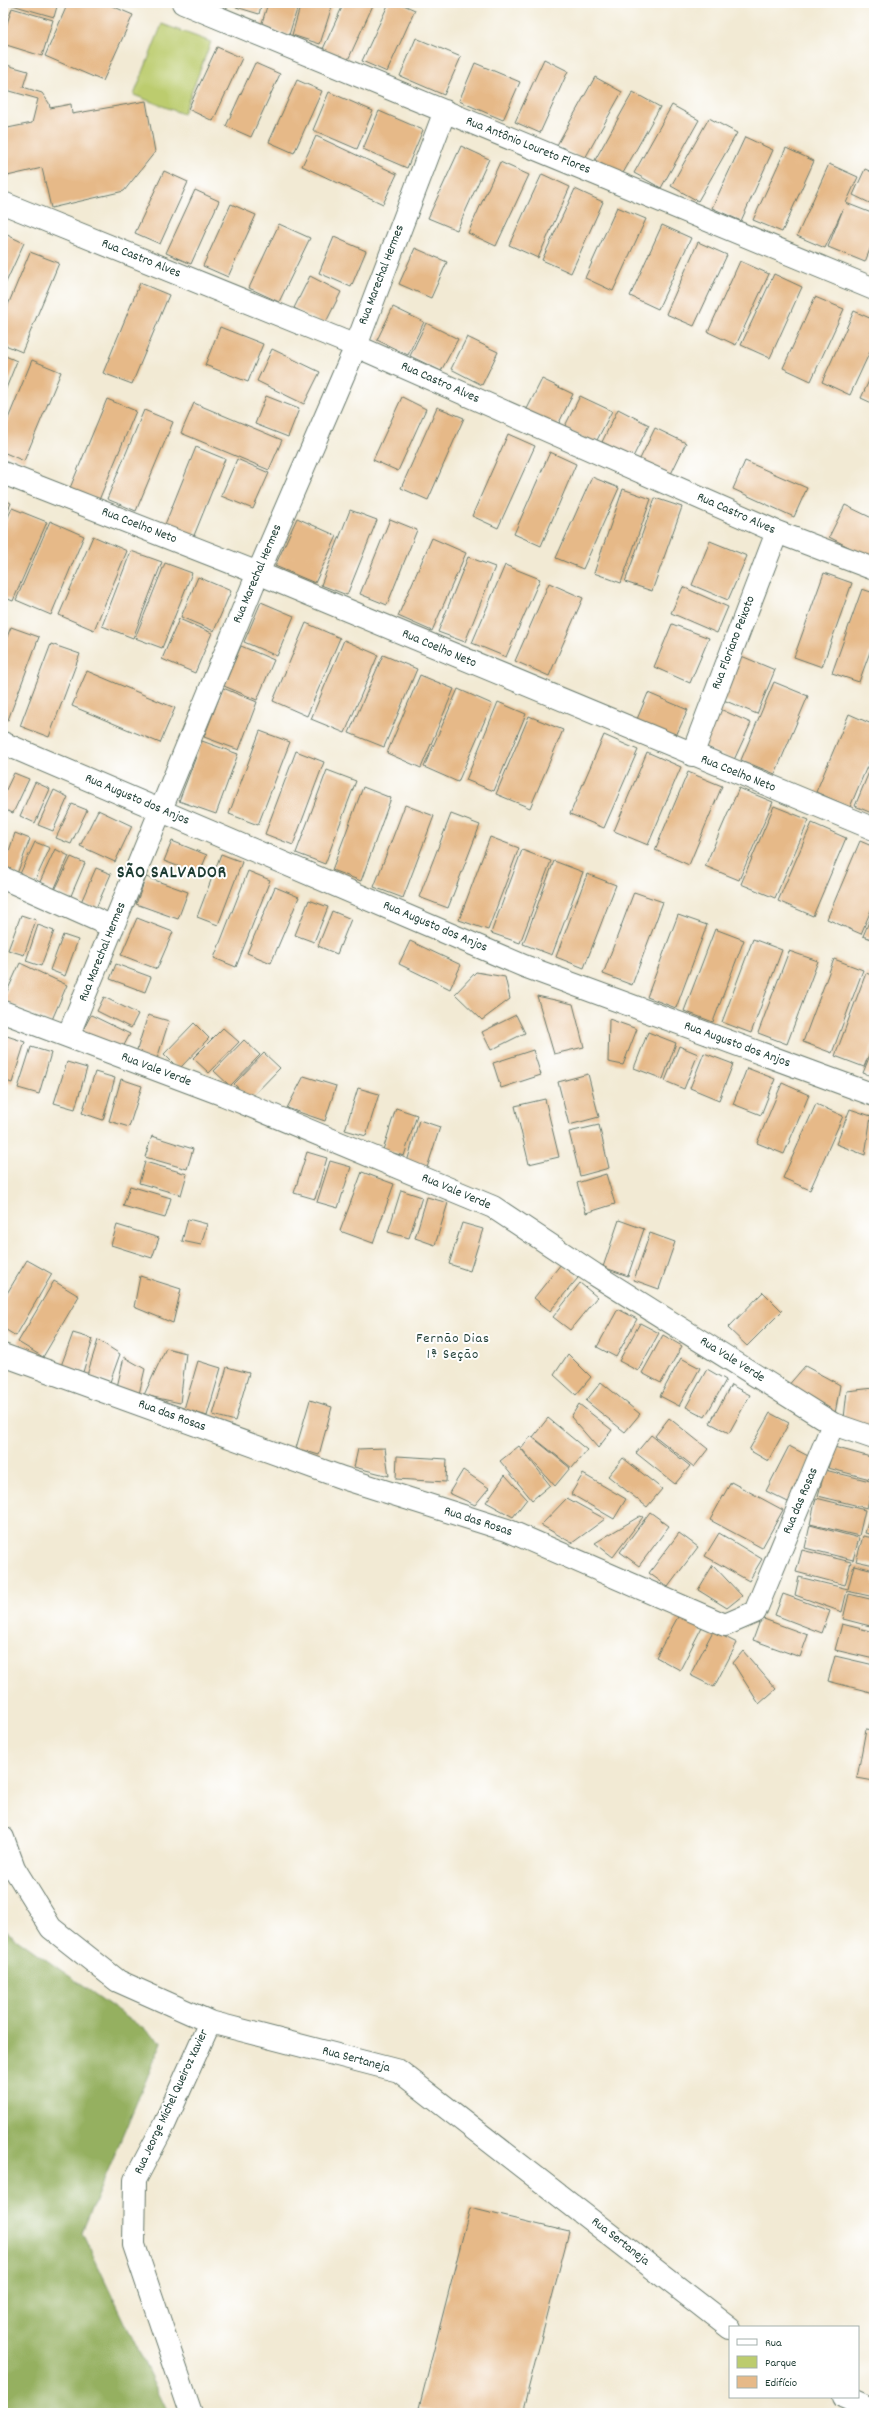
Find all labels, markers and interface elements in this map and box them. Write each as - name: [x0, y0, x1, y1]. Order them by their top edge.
- street label: Rua Antônio Loureto Flores: [463, 112, 593, 180]
- street label: Rua Marechal Hermes: [354, 222, 410, 328]
- street label: Rua Castro Alves: [98, 234, 184, 284]
- street label: Rua Castro Alves: [398, 357, 482, 409]
- street label: Rua Castro Alves: [694, 488, 778, 540]
- street label: Rua Coelho Neto: [98, 503, 180, 549]
- street label: Rua Marechal Hermes: [229, 522, 287, 626]
- street label: Rua Floriano Peixoto: [707, 593, 761, 693]
- street label: Rua Coelho Neto: [399, 625, 479, 673]
- street label: Rua Coelho Neto: [698, 750, 779, 798]
- street label: Rua Augusto dos Anjos: [82, 769, 192, 831]
- district label: SÃO SALVADOR: [117, 862, 227, 886]
- street label: Rua Augusto dos Anjos: [380, 896, 490, 958]
- street label: Rua Marechal Hermes: [74, 899, 132, 1005]
- street label: Rua Augusto dos Anjos: [681, 1017, 793, 1073]
- street label: Rua Vale Verde: [118, 1048, 194, 1092]
- street label: Rua Vale Verde: [418, 1169, 494, 1215]
- district label: Fernão Dias 1ª Seção: [416, 1329, 490, 1365]
- street label: Rua Vale Verde: [696, 1332, 769, 1388]
- street label: Rua das Rosas: [135, 1395, 209, 1437]
- street label: Rua das Rosas: [778, 1465, 824, 1537]
- street label: Rua das Rosas: [441, 1502, 515, 1542]
- street label: Rua Jeorge Michel Queiroz Xavier: [130, 2026, 214, 2178]
- street label: Rua Sertaneja: [320, 2042, 393, 2078]
- street label: Rua Sertaneja: [587, 2213, 654, 2271]
- legend: [729, 2326, 859, 2398]
- text: Rua: [765, 2335, 782, 2352]
- text: Parque: [765, 2355, 796, 2372]
- text: Edifício: [765, 2375, 797, 2392]

